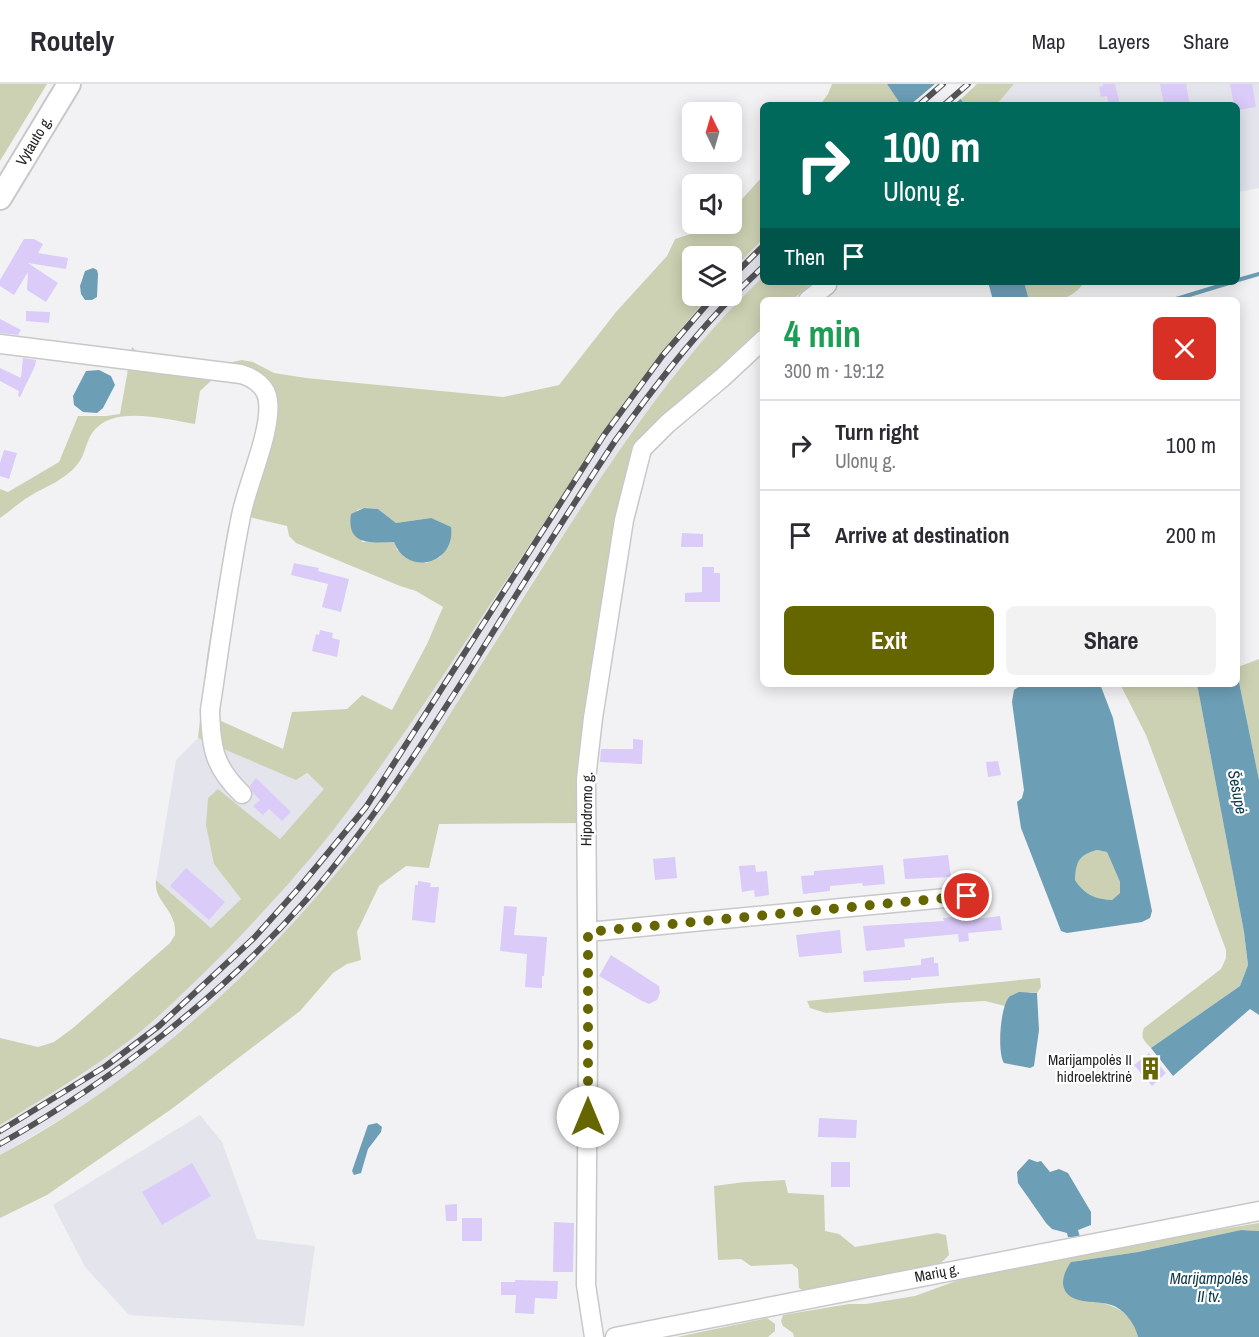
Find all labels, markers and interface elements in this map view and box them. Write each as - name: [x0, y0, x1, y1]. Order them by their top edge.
- text: Routely: [30, 22, 114, 60]
- text: Map: [1032, 27, 1065, 56]
- text: Layers: [1098, 27, 1150, 56]
- text: Share: [1183, 27, 1229, 56]
- north arrow: [682, 102, 742, 162]
- map controls: [682, 102, 742, 306]
- street label: Vytauto g.: [10, 112, 57, 170]
- text: 100 m: [883, 119, 981, 175]
- icon: right: [784, 126, 862, 204]
- text: Ulonų g.: [883, 173, 965, 209]
- button: sound: [682, 174, 742, 234]
- icon: arrive: [837, 240, 870, 273]
- text: Then: [784, 242, 825, 272]
- button: layers: [682, 246, 742, 306]
- text: 4 min: [784, 310, 861, 358]
- button: close: [1153, 317, 1216, 380]
- text: 300 m · 19:12: [784, 357, 884, 384]
- text: Turn right: [835, 417, 919, 447]
- icon: right: [784, 429, 817, 462]
- text: 100 m: [1166, 430, 1216, 460]
- text: Ulonų g.: [835, 447, 896, 474]
- icon: arrive: [784, 519, 817, 552]
- text: Arrive at destination: [835, 520, 1009, 550]
- text: 200 m: [1166, 520, 1216, 550]
- button: Exit: [784, 606, 994, 675]
- button: Share: [1006, 606, 1216, 675]
- water label: Šešupė: [1223, 768, 1253, 816]
- street label: Hipodromo g.: [575, 772, 598, 846]
- pin: [941, 870, 992, 921]
- icon: arrive: [950, 879, 983, 912]
- place label: Marijampolės II hidroelektrinė: [1048, 1049, 1132, 1087]
- building icon: Marijampolės II hidroelektrinė: [1137, 1056, 1163, 1082]
- position arrow: [556, 1085, 620, 1149]
- street label: Marių g.: [913, 1258, 961, 1287]
- water label: Marijampolės II tv.: [1170, 1267, 1249, 1307]

